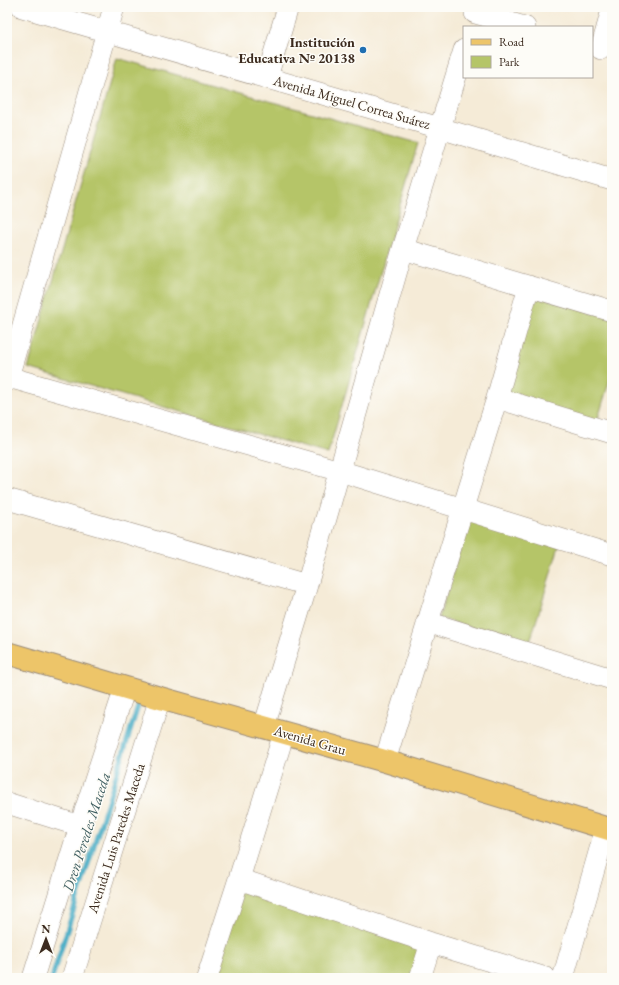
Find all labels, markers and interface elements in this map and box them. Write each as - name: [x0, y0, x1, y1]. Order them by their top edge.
- legend: [463, 26, 593, 78]
- place label: Institución Educativa Nº 20138: [238, 33, 355, 67]
- text: Road: [499, 34, 525, 50]
- marker: Institución Educativa Nº 20138: [358, 45, 368, 55]
- text: Park: [499, 54, 520, 70]
- street label: Avenida Miguel Correa Suárez: [271, 71, 433, 133]
- street label: Avenida Grau: [271, 721, 349, 759]
- street label: Avenida Luis Paredes Maceda: [83, 760, 149, 916]
- water label: Dren Peredes Maceda: [57, 770, 114, 895]
- north arrow: [26, 919, 66, 959]
- text: N: [42, 922, 51, 936]

